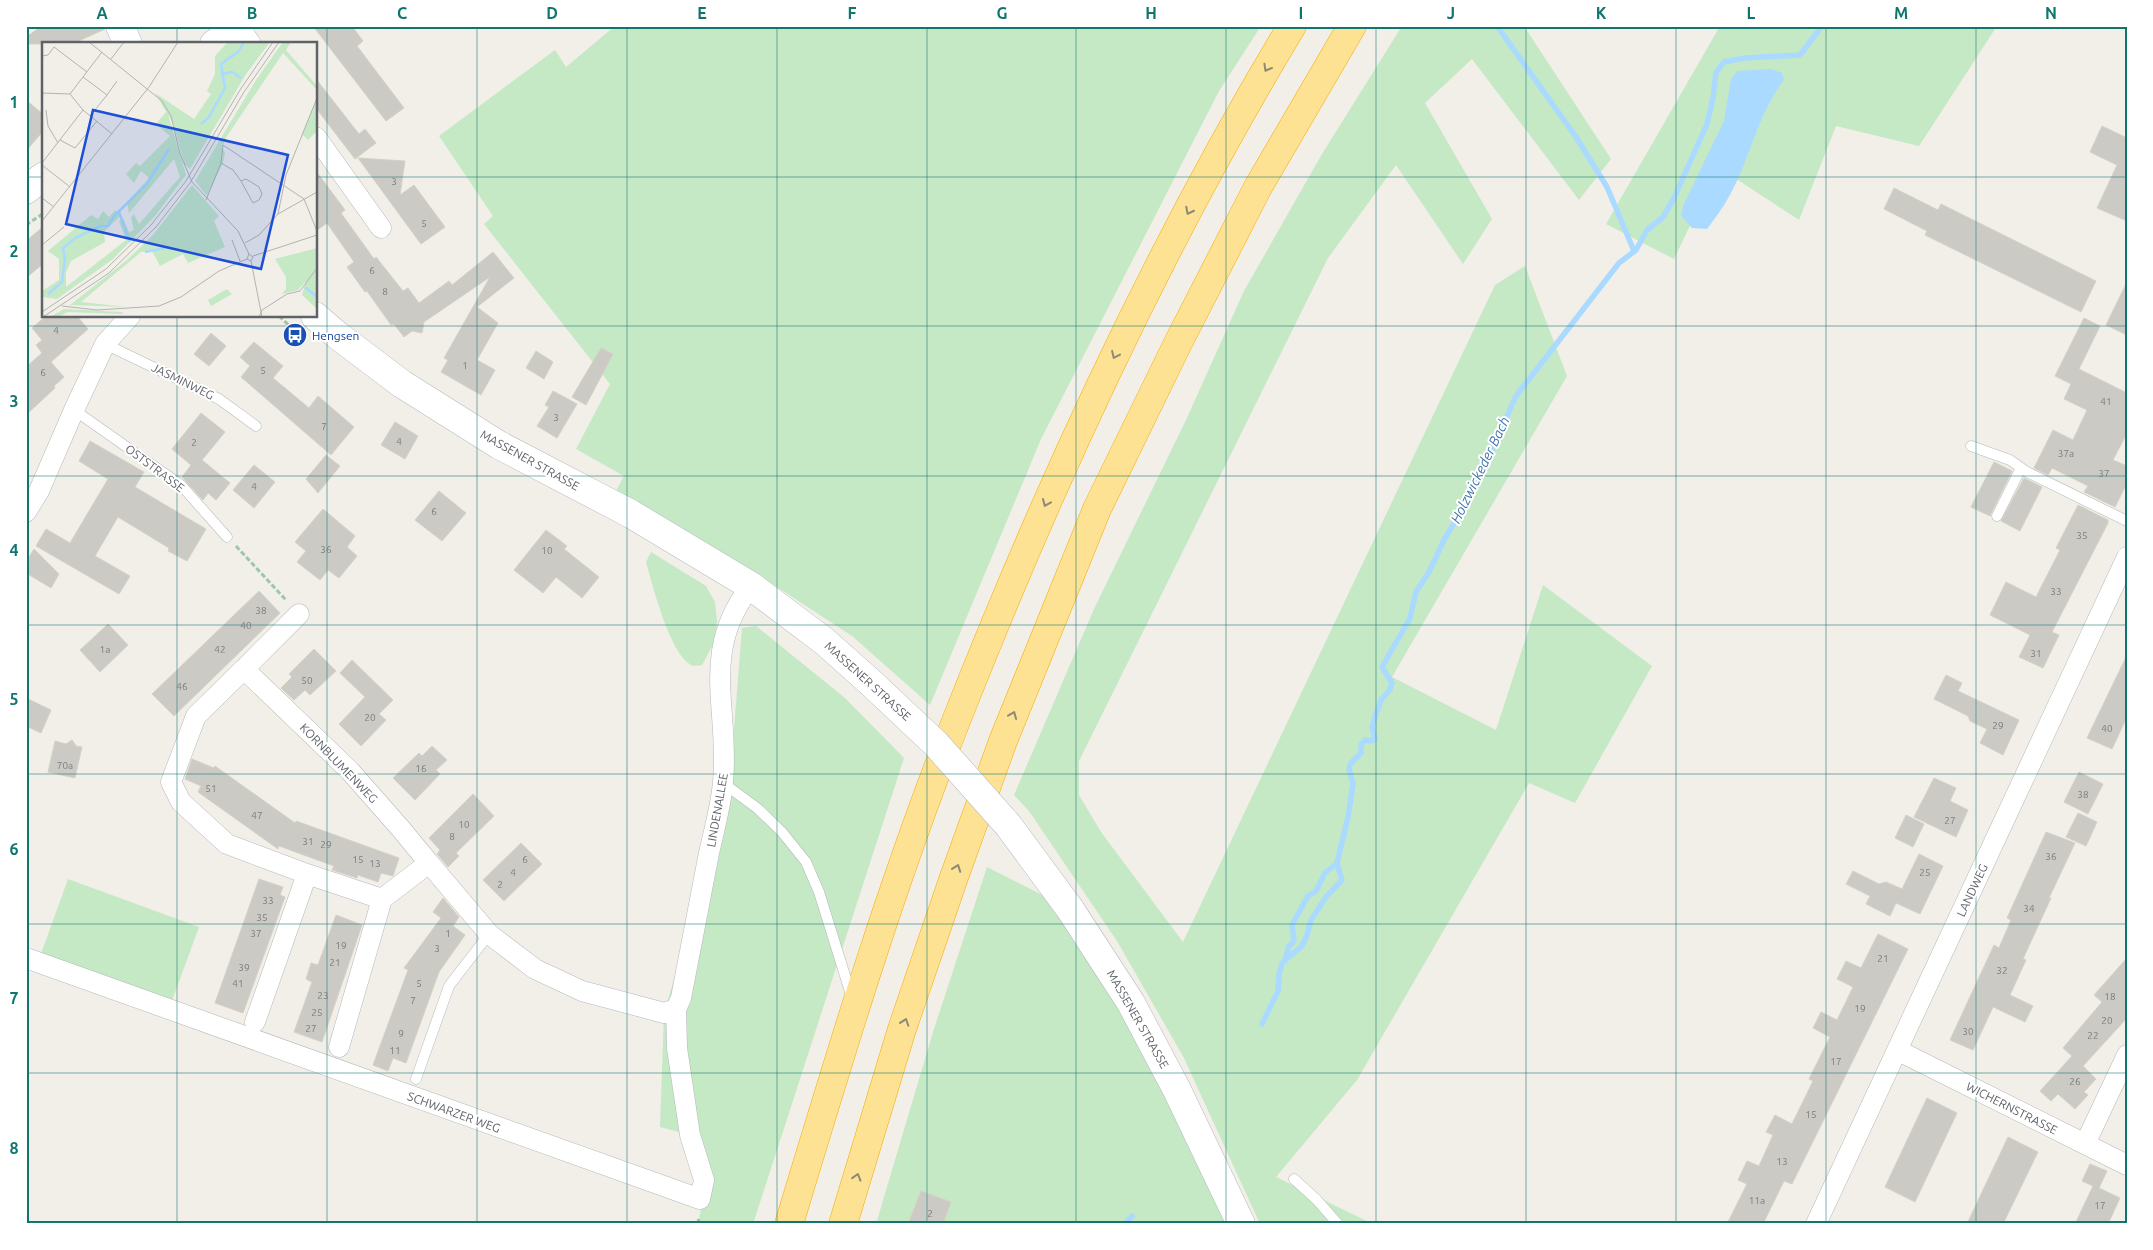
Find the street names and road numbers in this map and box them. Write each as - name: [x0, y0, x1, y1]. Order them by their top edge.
- street label: JASMINWEG: [150, 360, 216, 402]
- street label: MASSENER STRASSE: [478, 427, 582, 493]
- street label: OSTSTRASSE: [123, 442, 187, 495]
- street label: MASSENER STRASSE: [822, 639, 914, 723]
- street label: KORNBLUMENWEG: [298, 721, 380, 805]
- street label: LINDENALLEE: [704, 772, 730, 848]
- street label: LANDWEG: [1954, 861, 1990, 918]
- street label: MASSENER STRASSE: [1105, 968, 1172, 1071]
- street label: WICHERNSTRASSE: [1964, 1079, 2060, 1137]
- street label: SCHWARZER WEG: [406, 1089, 502, 1135]

